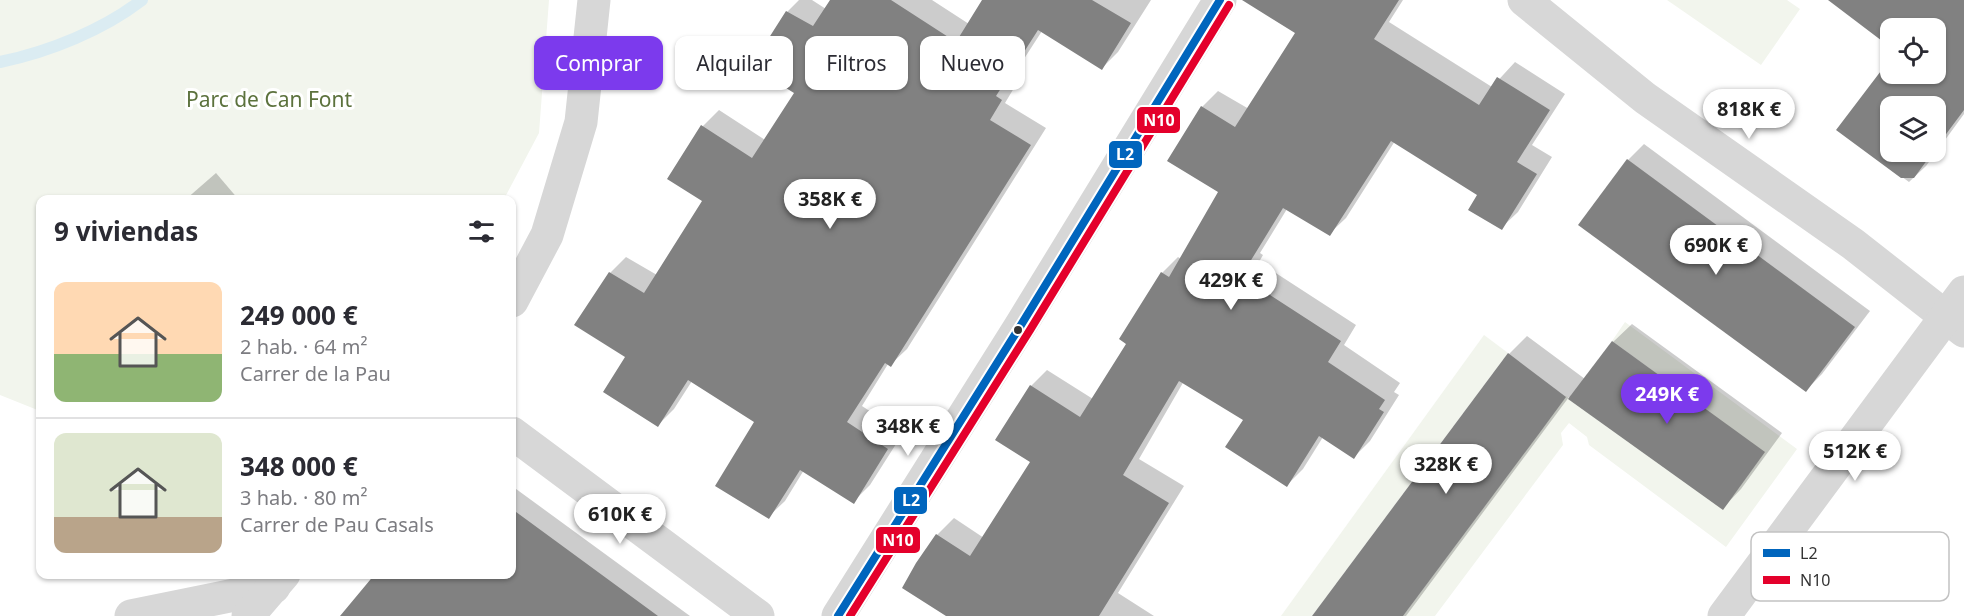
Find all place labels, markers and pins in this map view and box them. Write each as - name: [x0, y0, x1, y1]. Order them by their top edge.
- pin: 818K €: [1700, 89, 1798, 140]
- pin: 358K €: [781, 179, 879, 230]
- pin: 690K €: [1667, 225, 1765, 276]
- pin: 429K €: [1182, 260, 1280, 311]
- unlabelled marker: [1012, 324, 1024, 336]
- pin: 249K €: [1618, 374, 1716, 425]
- pin: 348K €: [859, 406, 957, 457]
- pin: 512K €: [1806, 431, 1904, 482]
- pin: 328K €: [1397, 444, 1495, 495]
- pin: 610K €: [571, 494, 669, 545]

